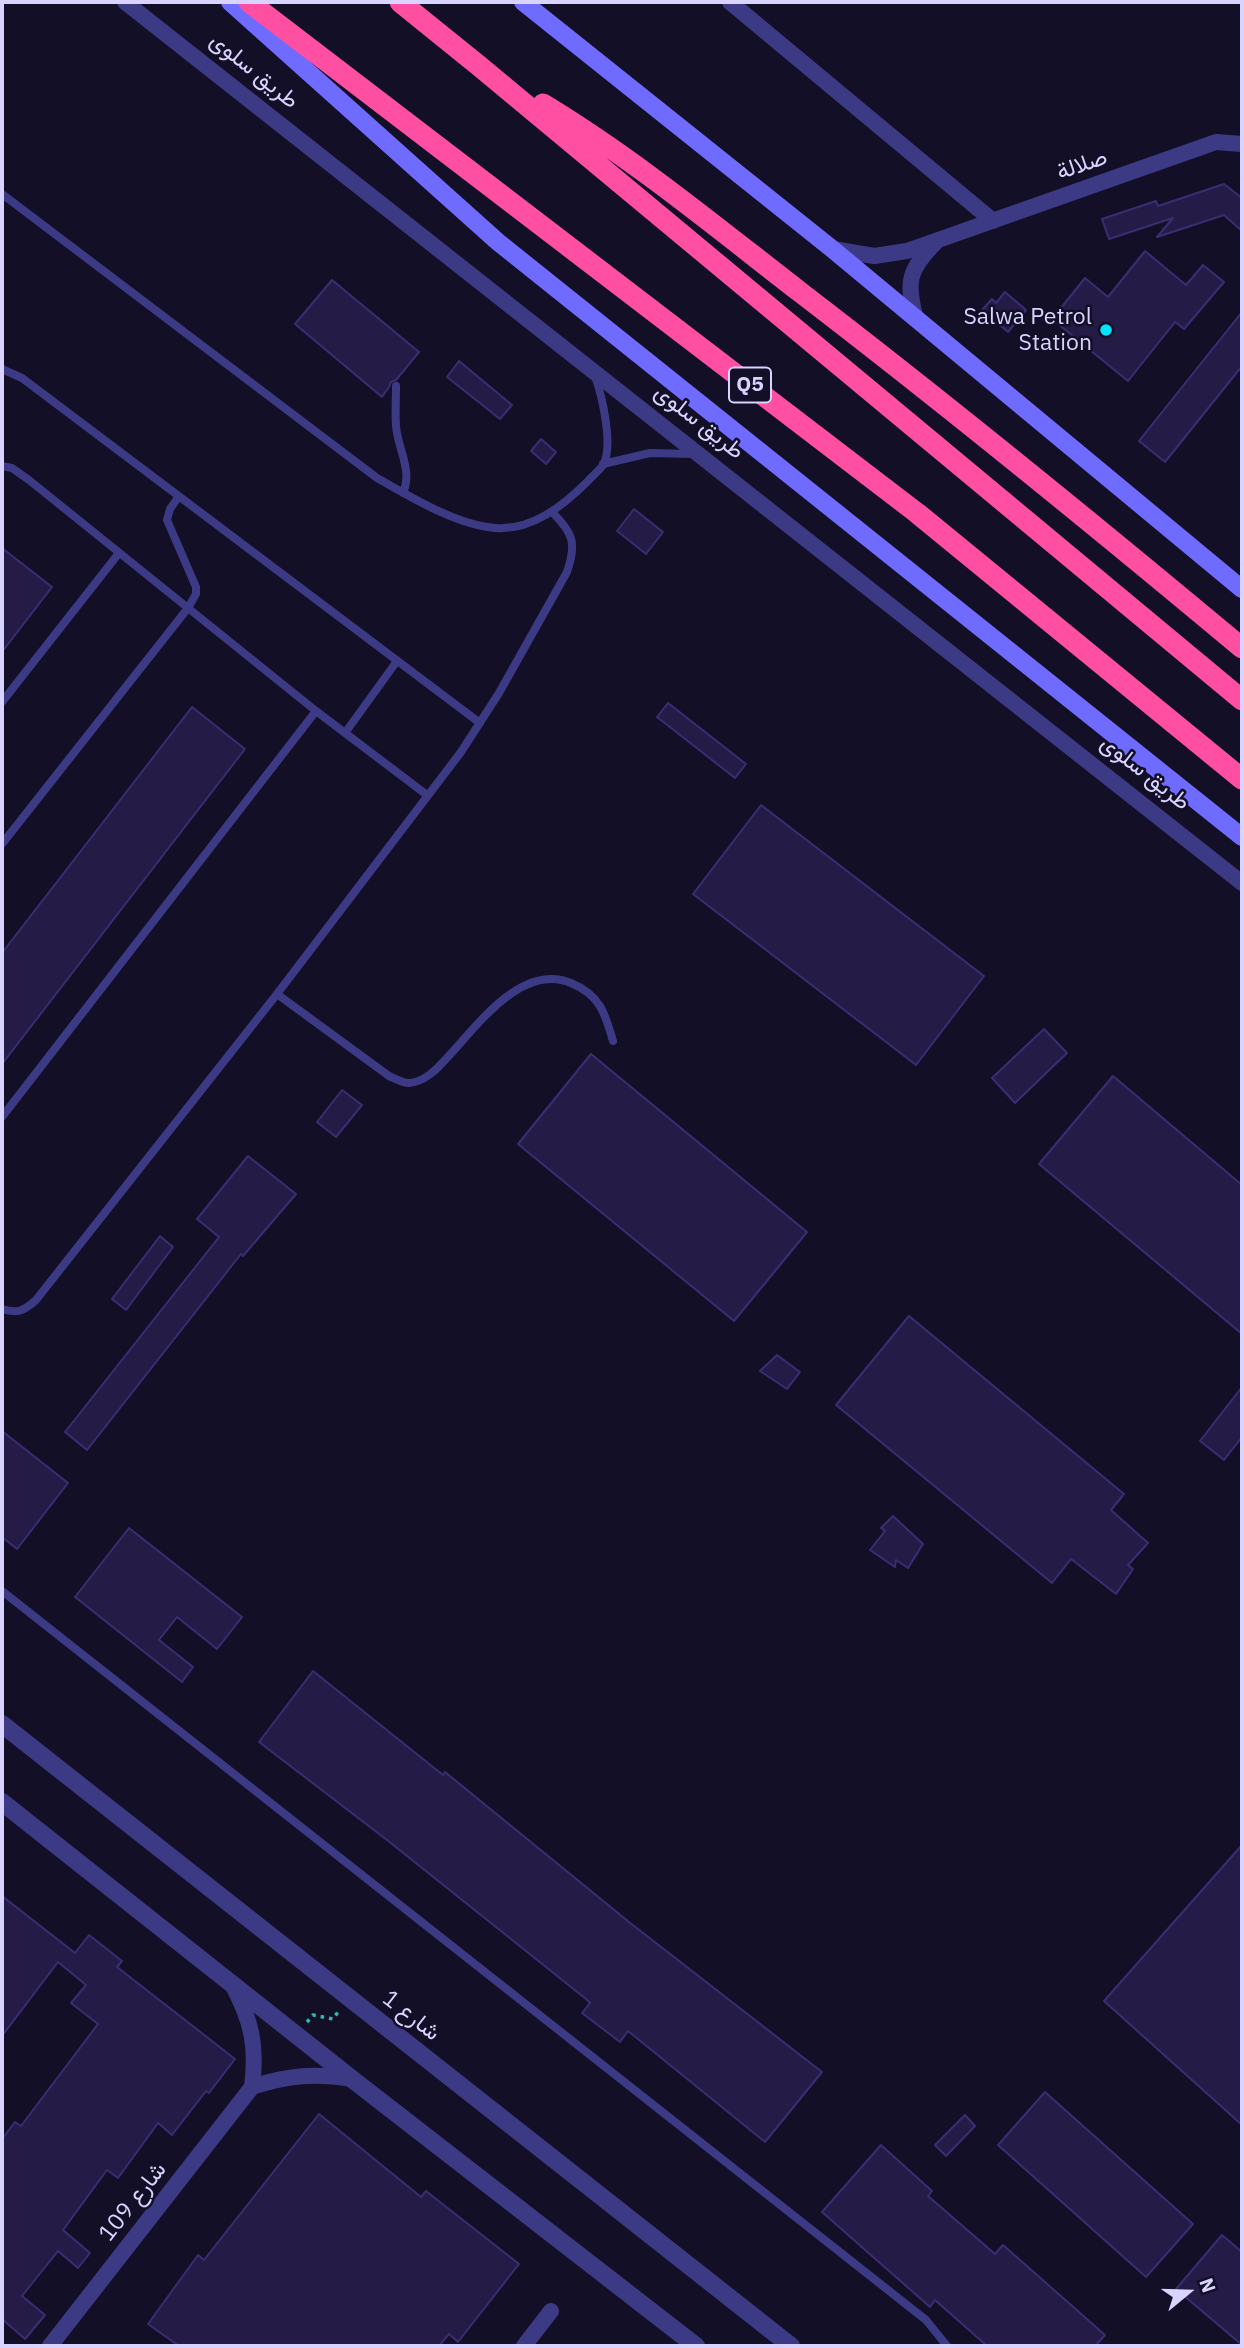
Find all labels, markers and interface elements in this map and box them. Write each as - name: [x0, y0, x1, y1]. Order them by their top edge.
- street label: طريق سلوى: [204, 27, 304, 115]
- street label: صلالة: [1053, 144, 1111, 186]
- place label: Salwa Petrol Station: [963, 303, 1092, 357]
- marker: Salwa Petrol Station: [1098, 322, 1114, 338]
- road number: Q5: [729, 368, 771, 402]
- street label: طريق سلوى: [649, 378, 749, 466]
- street label: طريق سلوى: [1095, 729, 1195, 817]
- street label: شارع 1: [377, 1985, 445, 2047]
- street label: شارع 109: [93, 2157, 173, 2247]
- north arrow: [1153, 2257, 1223, 2327]
- text: N: [1194, 2275, 1221, 2296]

